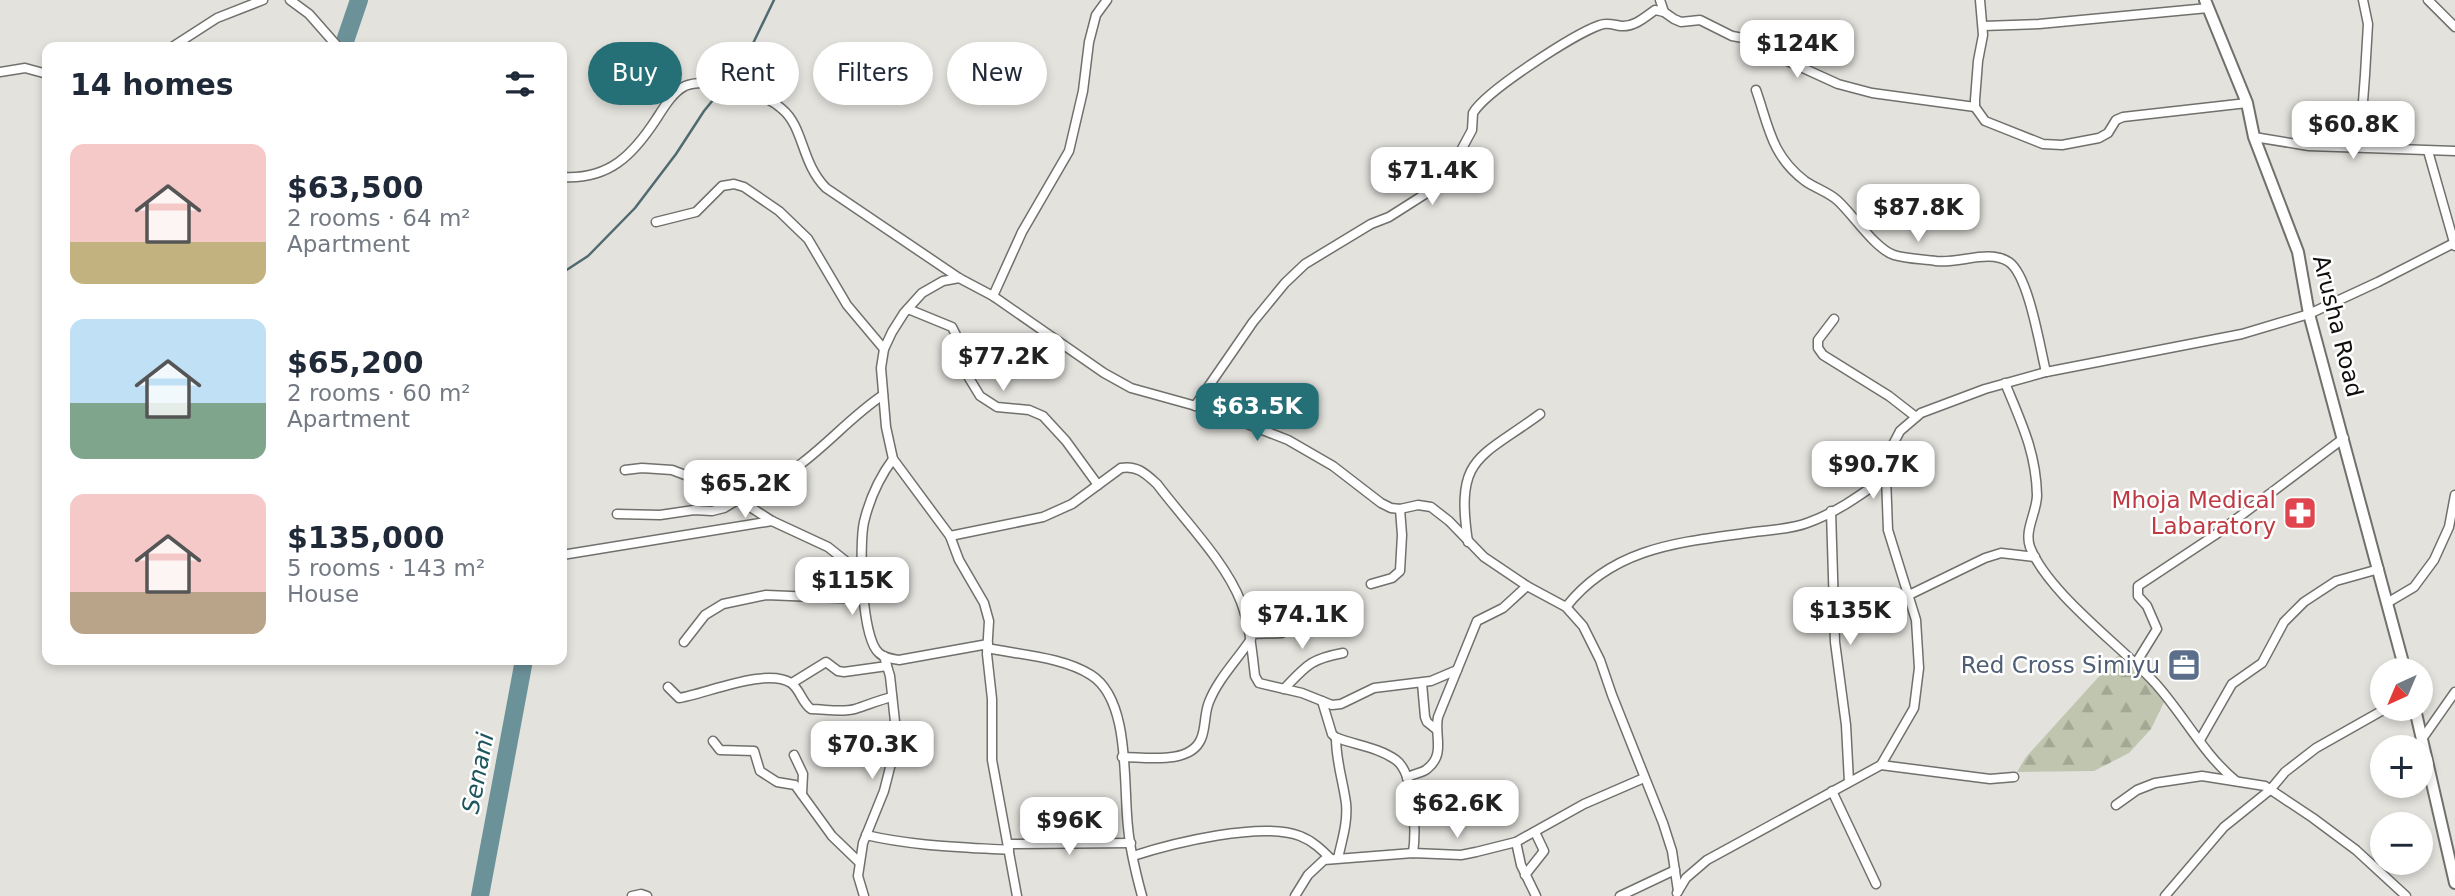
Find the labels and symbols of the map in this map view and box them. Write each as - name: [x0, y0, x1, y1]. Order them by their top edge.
- pin: $124K: [1748, 20, 1846, 80]
- pin: $60.8K: [2296, 102, 2410, 161]
- pin: $71.4K: [1375, 148, 1489, 207]
- pin: $87.8K: [1861, 184, 1975, 244]
- street label: Arusha Road: [2308, 252, 2368, 400]
- pin: $77.2K: [946, 334, 1060, 393]
- pin: $63.5K: [1200, 384, 1314, 443]
- pin: $90.7K: [1816, 442, 1930, 501]
- pin: $65.2K: [688, 461, 802, 520]
- place label: Mhoja Medical Labaratory: [2112, 487, 2276, 539]
- pharmacy icon: Mhoja Medical Labaratory: [2281, 494, 2319, 532]
- pin: $115K: [803, 558, 901, 617]
- pin: $135K: [1801, 588, 1899, 647]
- pin: $74.1K: [1245, 592, 1359, 651]
- office icon: Red Cross Simiyu: [2165, 646, 2203, 684]
- place label: Red Cross Simiyu: [1961, 652, 2160, 678]
- north arrow: [2370, 658, 2432, 721]
- pin: $70.3K: [815, 722, 929, 781]
- water label: Senani: [456, 730, 500, 816]
- pin: $62.6K: [1400, 780, 1514, 840]
- pin: $96K: [1028, 798, 1110, 857]

